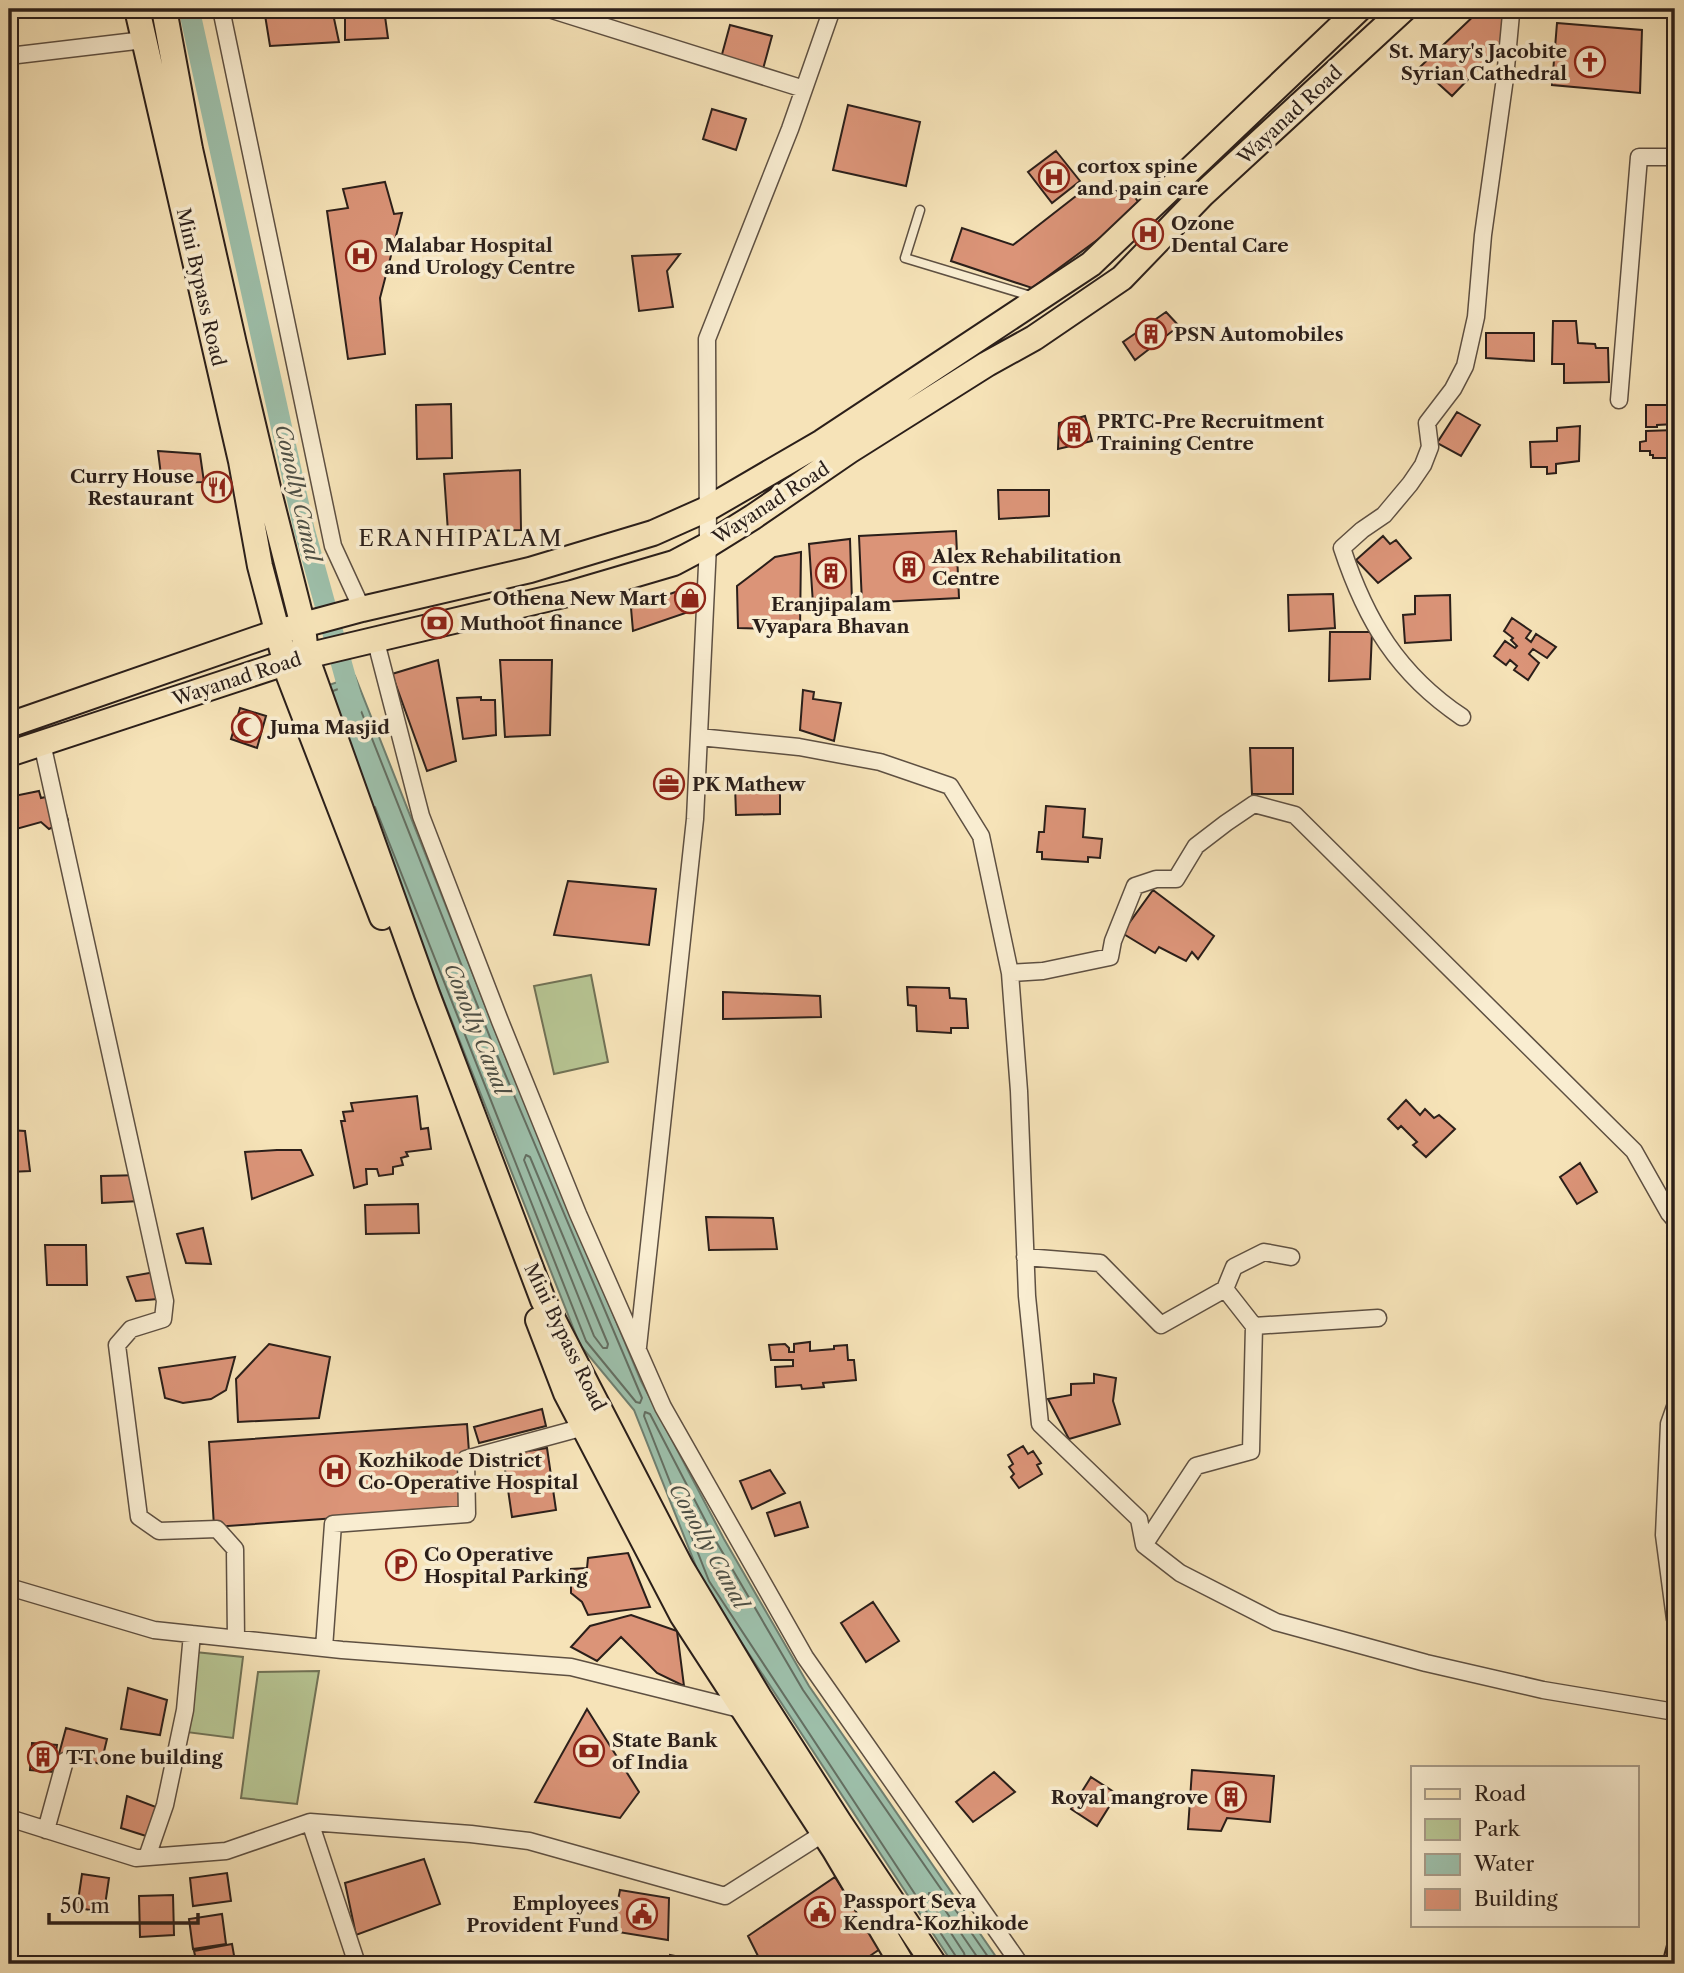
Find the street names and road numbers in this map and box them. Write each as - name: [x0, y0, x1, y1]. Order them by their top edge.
- street label: Wayanad Road: [1232, 61, 1347, 170]
- street label: Mini Bypass Road: [172, 206, 230, 369]
- street label: Wayanad Road: [708, 457, 834, 550]
- street label: Wayanad Road: [169, 647, 305, 711]
- street label: Mini Bypass Road: [519, 1259, 611, 1415]

